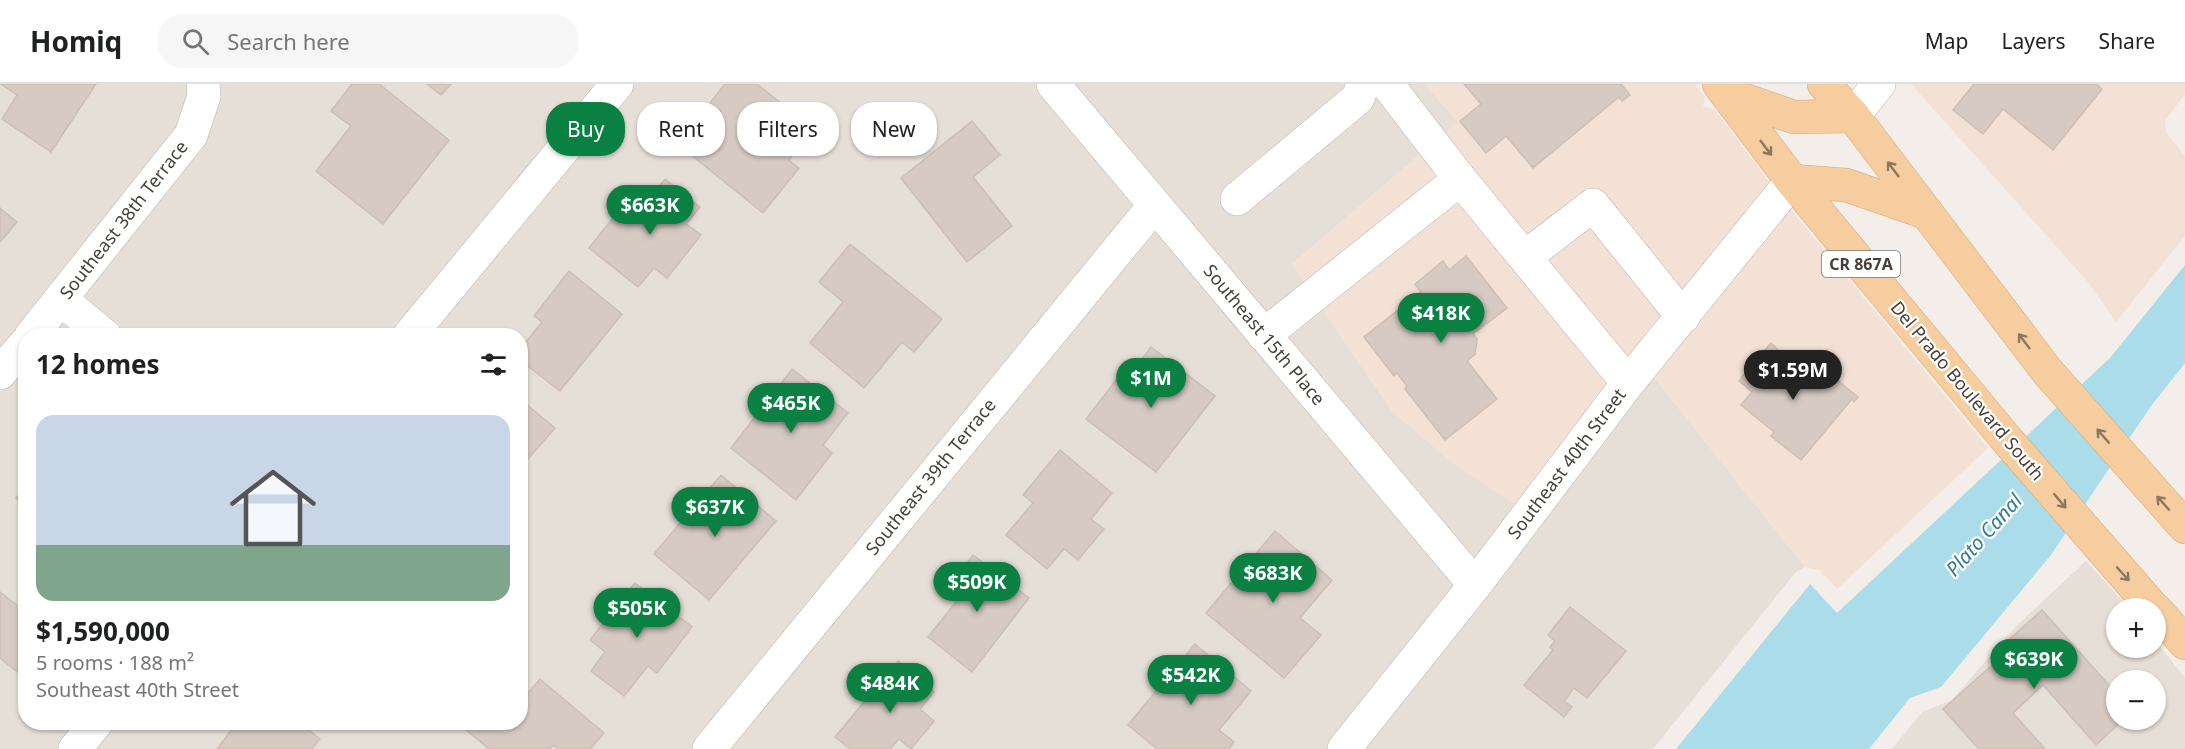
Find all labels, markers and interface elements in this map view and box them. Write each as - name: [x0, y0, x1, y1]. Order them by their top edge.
- search box: [158, 14, 578, 68]
- text: Homiq: [30, 22, 122, 60]
- icon: search: [179, 25, 212, 58]
- text: Search here: [227, 26, 350, 56]
- text: Map: [1925, 27, 1969, 55]
- text: Layers: [2002, 27, 2066, 55]
- text: Share: [2099, 27, 2155, 55]
- chip: Buy: [546, 102, 625, 156]
- chip: Rent: [637, 102, 725, 156]
- chip: Filters: [737, 102, 839, 156]
- chip: New: [851, 102, 937, 156]
- street label: Southeast 38th Terrace: [54, 135, 193, 304]
- one-way arrow: [1760, 139, 1773, 155]
- one-way arrow: [1887, 162, 1900, 178]
- pin: $663K: [608, 185, 692, 236]
- text: $663K: [620, 191, 680, 218]
- road number: CR 867A: [1822, 251, 1900, 277]
- street label: Southeast 15th Place: [1199, 259, 1331, 410]
- pin: $418K: [1399, 293, 1483, 344]
- street label: Del Prado Boulevard South: [1886, 296, 2050, 485]
- text: $418K: [1411, 299, 1471, 326]
- one-way arrow: [2018, 333, 2031, 349]
- text: 12 homes: [36, 346, 160, 382]
- icon: filters: [477, 348, 510, 381]
- pin: $1.59M: [1744, 350, 1842, 401]
- text: $1.59M: [1758, 356, 1828, 383]
- pin: $1M: [1122, 358, 1180, 409]
- text: $1M: [1130, 364, 1172, 391]
- pin: $465K: [749, 383, 833, 434]
- street label: Southeast 40th Street: [1502, 383, 1631, 544]
- text: $465K: [761, 389, 821, 416]
- street label: Southeast 39th Terrace: [860, 393, 1001, 560]
- one-way arrow: [2096, 428, 2110, 443]
- icon: home: [219, 454, 327, 562]
- pin: $637K: [673, 487, 757, 538]
- water label: Plato Canal: [1939, 487, 2028, 582]
- text: $637K: [685, 493, 745, 520]
- one-way arrow: [2053, 493, 2067, 508]
- one-way arrow: [2156, 496, 2170, 511]
- pin: $683K: [1231, 553, 1315, 604]
- text: $683K: [1243, 559, 1303, 586]
- pin: $509K: [935, 562, 1019, 613]
- one-way arrow: [2116, 566, 2130, 581]
- text: $509K: [947, 568, 1007, 595]
- pin: $505K: [595, 588, 679, 639]
- text: $505K: [607, 594, 667, 621]
- map controls: [2106, 598, 2166, 730]
- button: +: [2106, 598, 2166, 658]
- text: $1,590,000: [36, 613, 170, 649]
- pin: $639K: [1992, 639, 2076, 690]
- text: $639K: [2004, 645, 2064, 672]
- text: 5 rooms · 188 m²: [36, 649, 194, 676]
- pin: $542K: [1149, 655, 1233, 706]
- text: $542K: [1161, 661, 1221, 688]
- pin: $484K: [848, 663, 932, 714]
- text: $484K: [860, 669, 920, 696]
- button: −: [2106, 670, 2166, 730]
- text: Southeast 40th Street: [36, 676, 239, 703]

